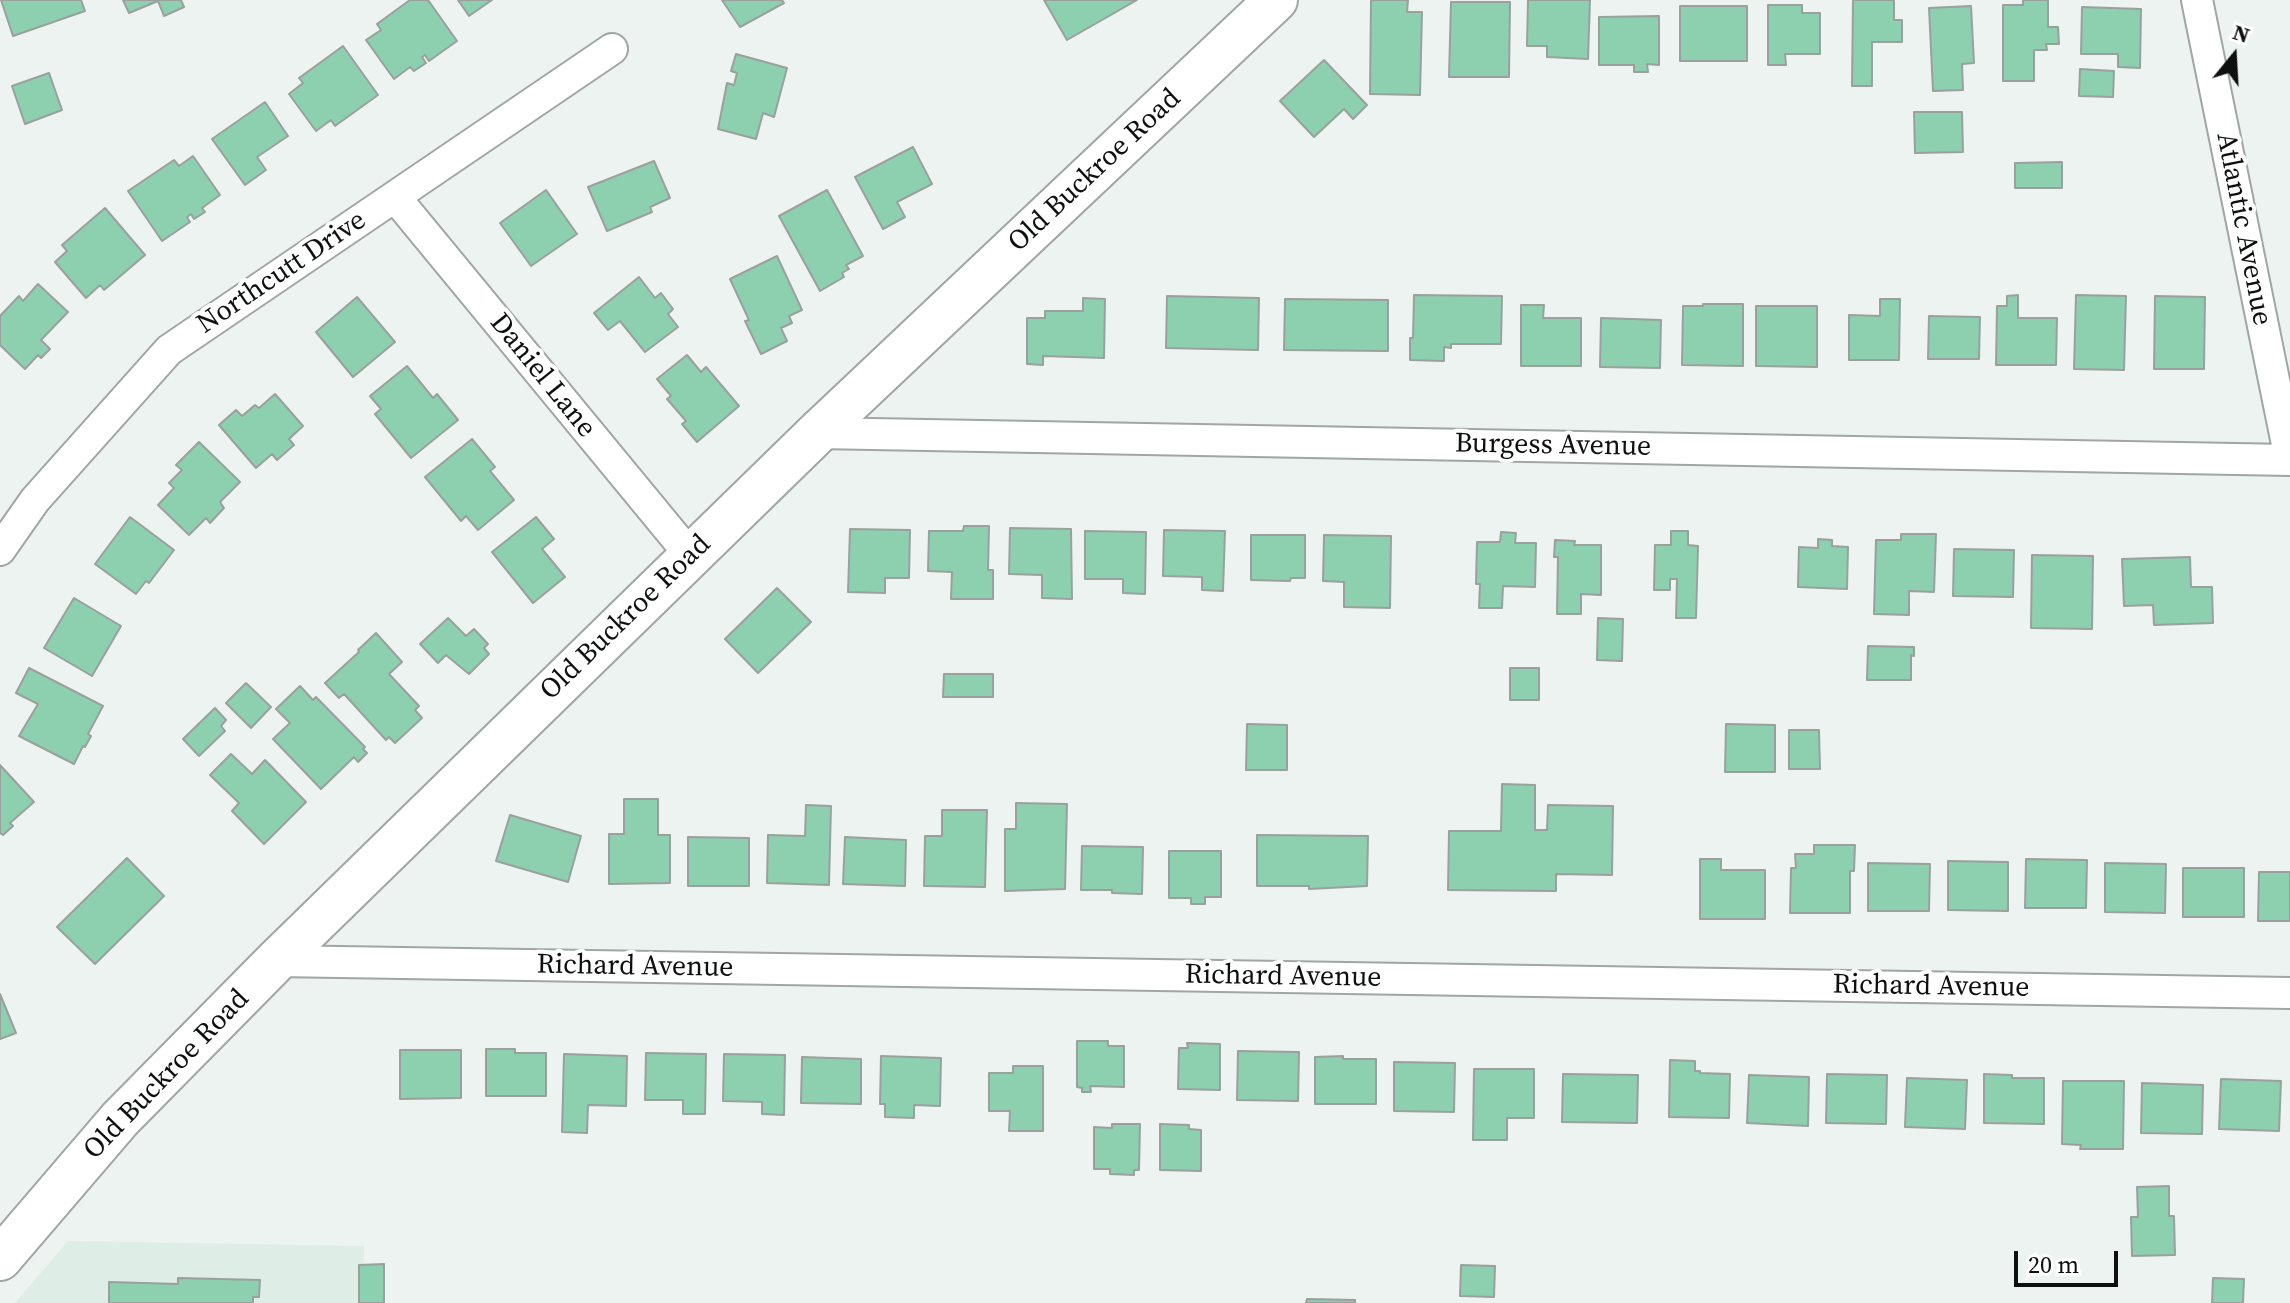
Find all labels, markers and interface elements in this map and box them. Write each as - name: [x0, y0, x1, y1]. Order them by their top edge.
- north arrow: [2194, 16, 2274, 96]
- text: N: [2229, 16, 2254, 50]
- street label: Old Buckroe Road: [1002, 83, 1188, 259]
- street label: Atlantic Avenue: [2208, 130, 2278, 328]
- street label: Northcutt Drive: [191, 204, 373, 342]
- street label: Daniel Lane: [482, 307, 602, 445]
- street label: Burgess Avenue: [1455, 427, 1651, 465]
- street label: Old Buckroe Road: [534, 528, 718, 708]
- street label: Richard Avenue: [536, 948, 734, 986]
- street label: Richard Avenue: [1184, 958, 1382, 996]
- street label: Richard Avenue: [1832, 968, 2030, 1006]
- street label: Old Buckroe Road: [77, 983, 257, 1167]
- scale bar: [2018, 1235, 2122, 1285]
- text: 20 m: [2028, 1248, 2079, 1281]

